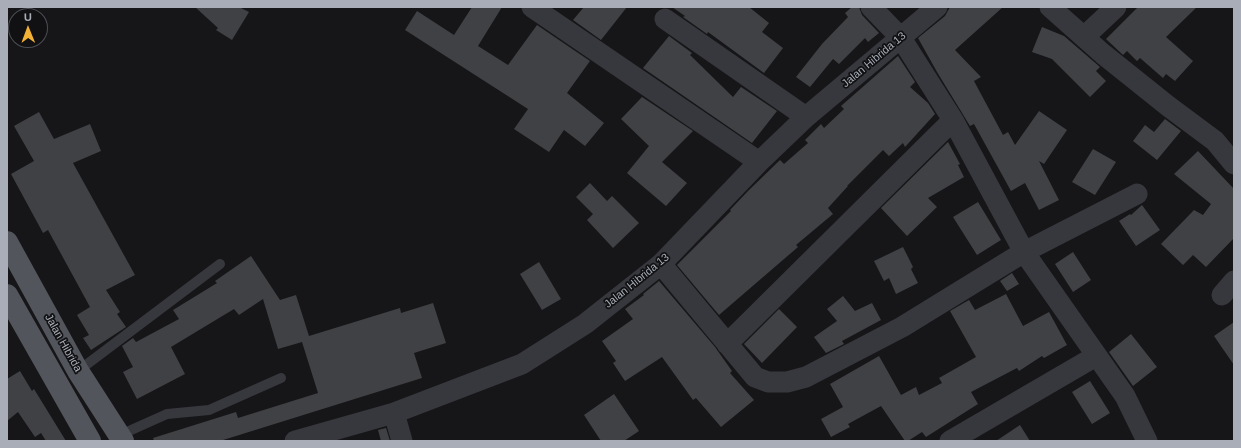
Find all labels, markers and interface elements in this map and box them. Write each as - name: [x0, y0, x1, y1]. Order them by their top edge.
- north arrow: [8, 8, 48, 48]
- text: U: [24, 11, 32, 23]
- street label: Jalan Hibrida 13: [839, 29, 909, 91]
- street label: Jalan Hibrida 13: [602, 251, 672, 311]
- street label: Jalan Hibrida: [42, 312, 84, 374]

